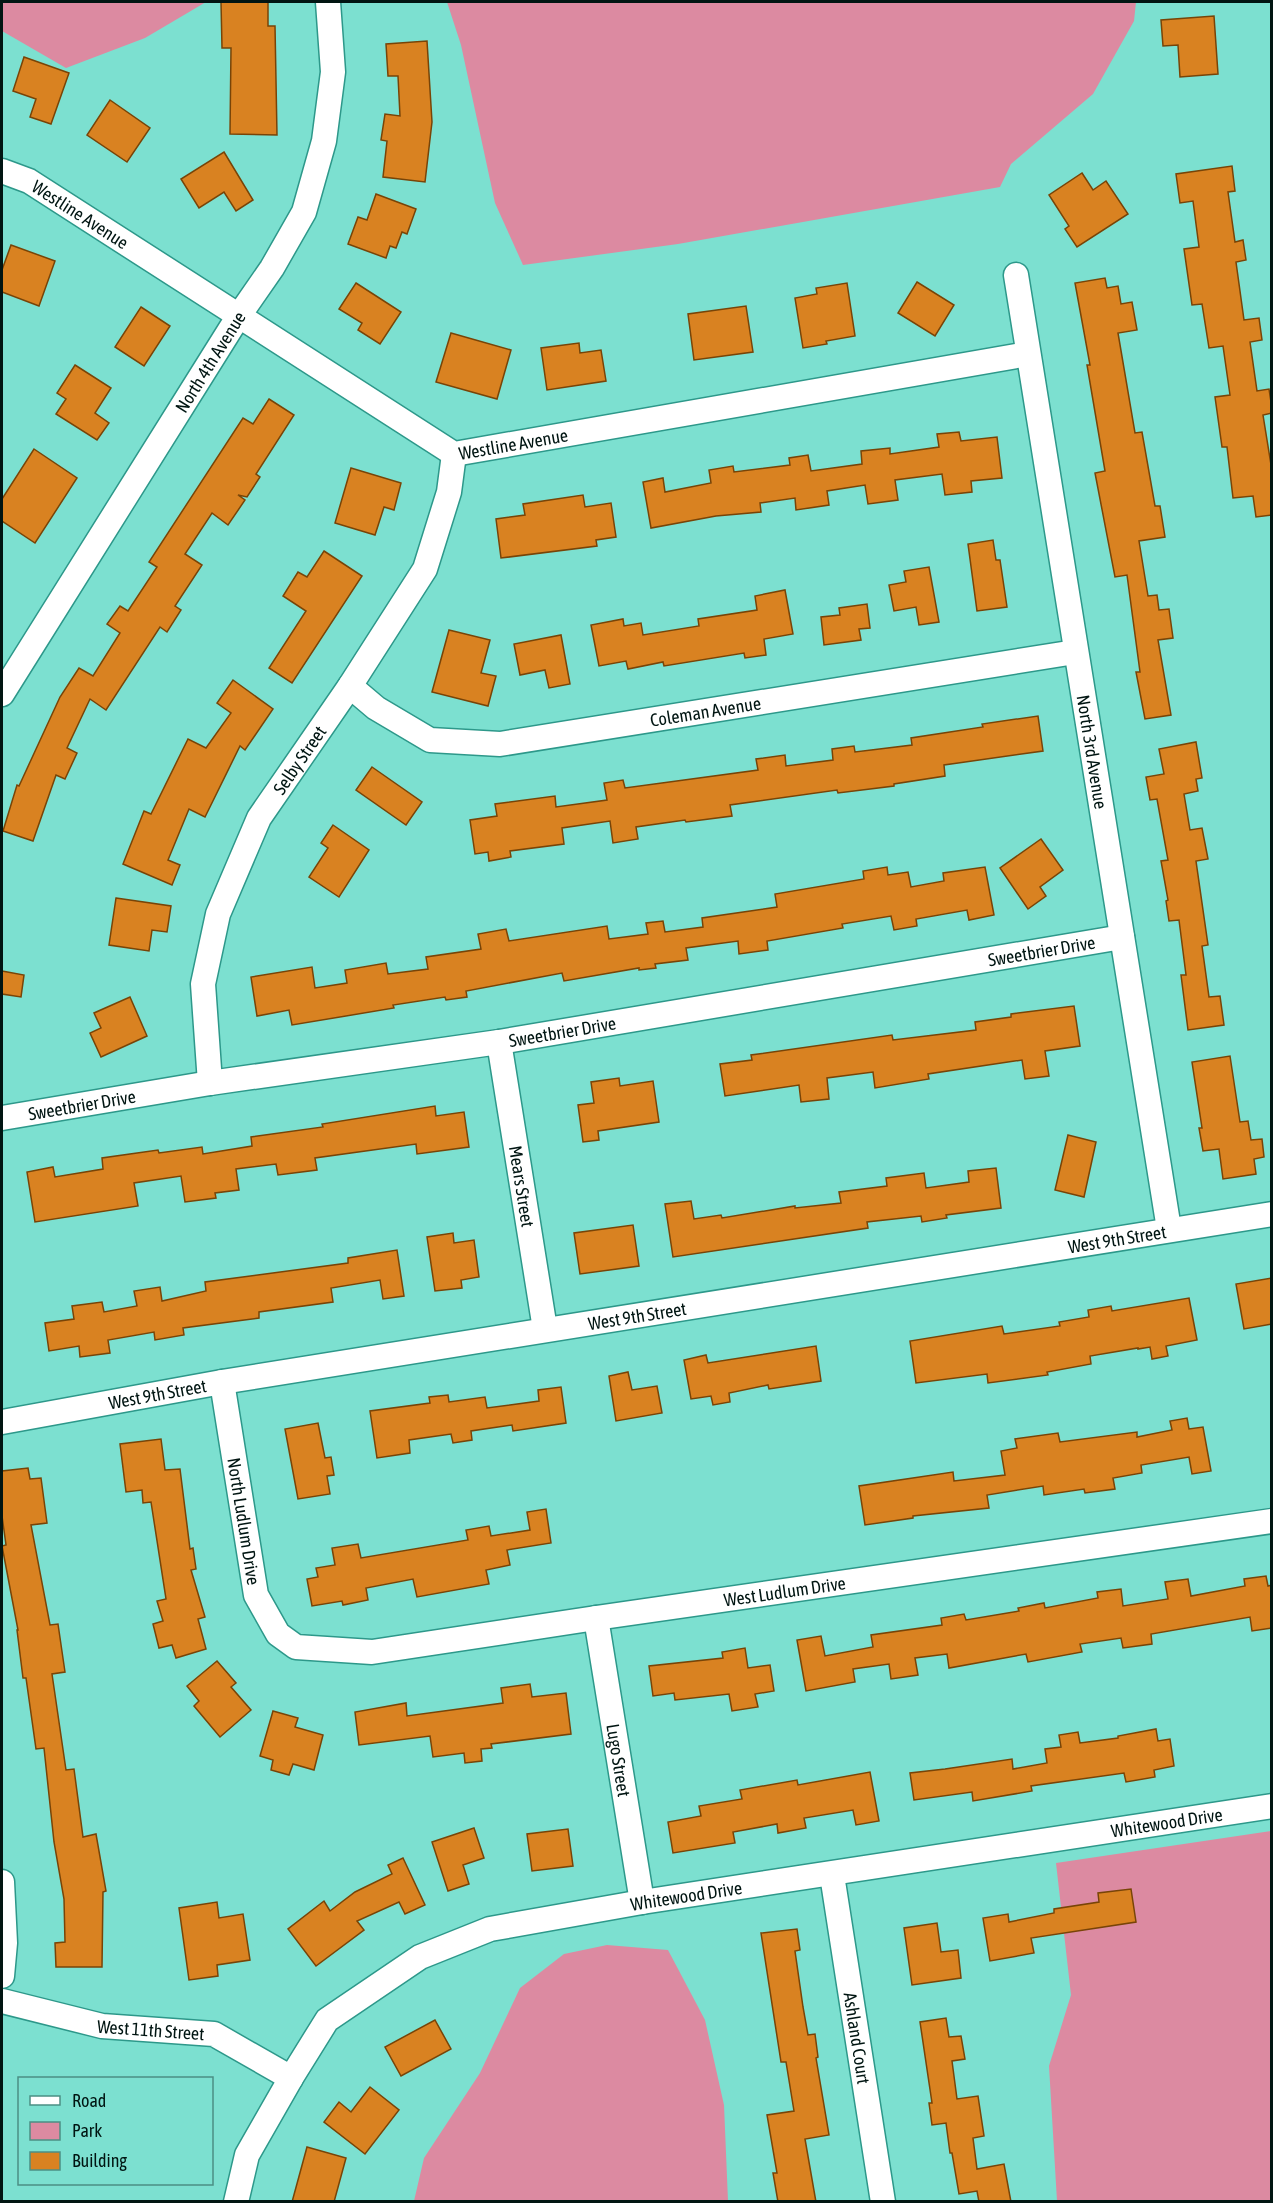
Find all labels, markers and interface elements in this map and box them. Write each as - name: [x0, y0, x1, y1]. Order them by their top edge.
- street label: Westline Avenue: [28, 175, 133, 253]
- street label: North 4th Avenue: [170, 307, 249, 416]
- street label: Westline Avenue: [457, 424, 569, 464]
- street label: Coleman Avenue: [649, 692, 762, 730]
- street label: North 3rd Avenue: [1073, 693, 1112, 810]
- street label: Selby Street: [268, 722, 330, 798]
- street label: Sweetbrier Drive: [986, 931, 1097, 970]
- street label: Sweetbrier Drive: [507, 1012, 617, 1051]
- street label: Sweetbrier Drive: [27, 1085, 137, 1124]
- street label: Mears Street: [505, 1144, 539, 1228]
- street label: West 9th Street: [1066, 1221, 1168, 1257]
- street label: West 9th Street: [587, 1297, 688, 1334]
- street label: West 9th Street: [107, 1375, 208, 1413]
- street label: North Ludlum Drive: [224, 1456, 265, 1586]
- street label: West Ludlum Drive: [722, 1572, 847, 1610]
- street label: Lugo Street: [603, 1722, 635, 1798]
- street label: Whitewood Drive: [1109, 1803, 1224, 1841]
- street label: Whitewood Drive: [629, 1876, 743, 1914]
- street label: Ashland Court: [840, 1991, 875, 2085]
- street label: West 11th Street: [96, 2015, 205, 2044]
- legend: [18, 2077, 213, 2185]
- text: Road: [72, 2090, 106, 2111]
- text: Park: [72, 2120, 102, 2141]
- text: Building: [72, 2150, 127, 2171]

